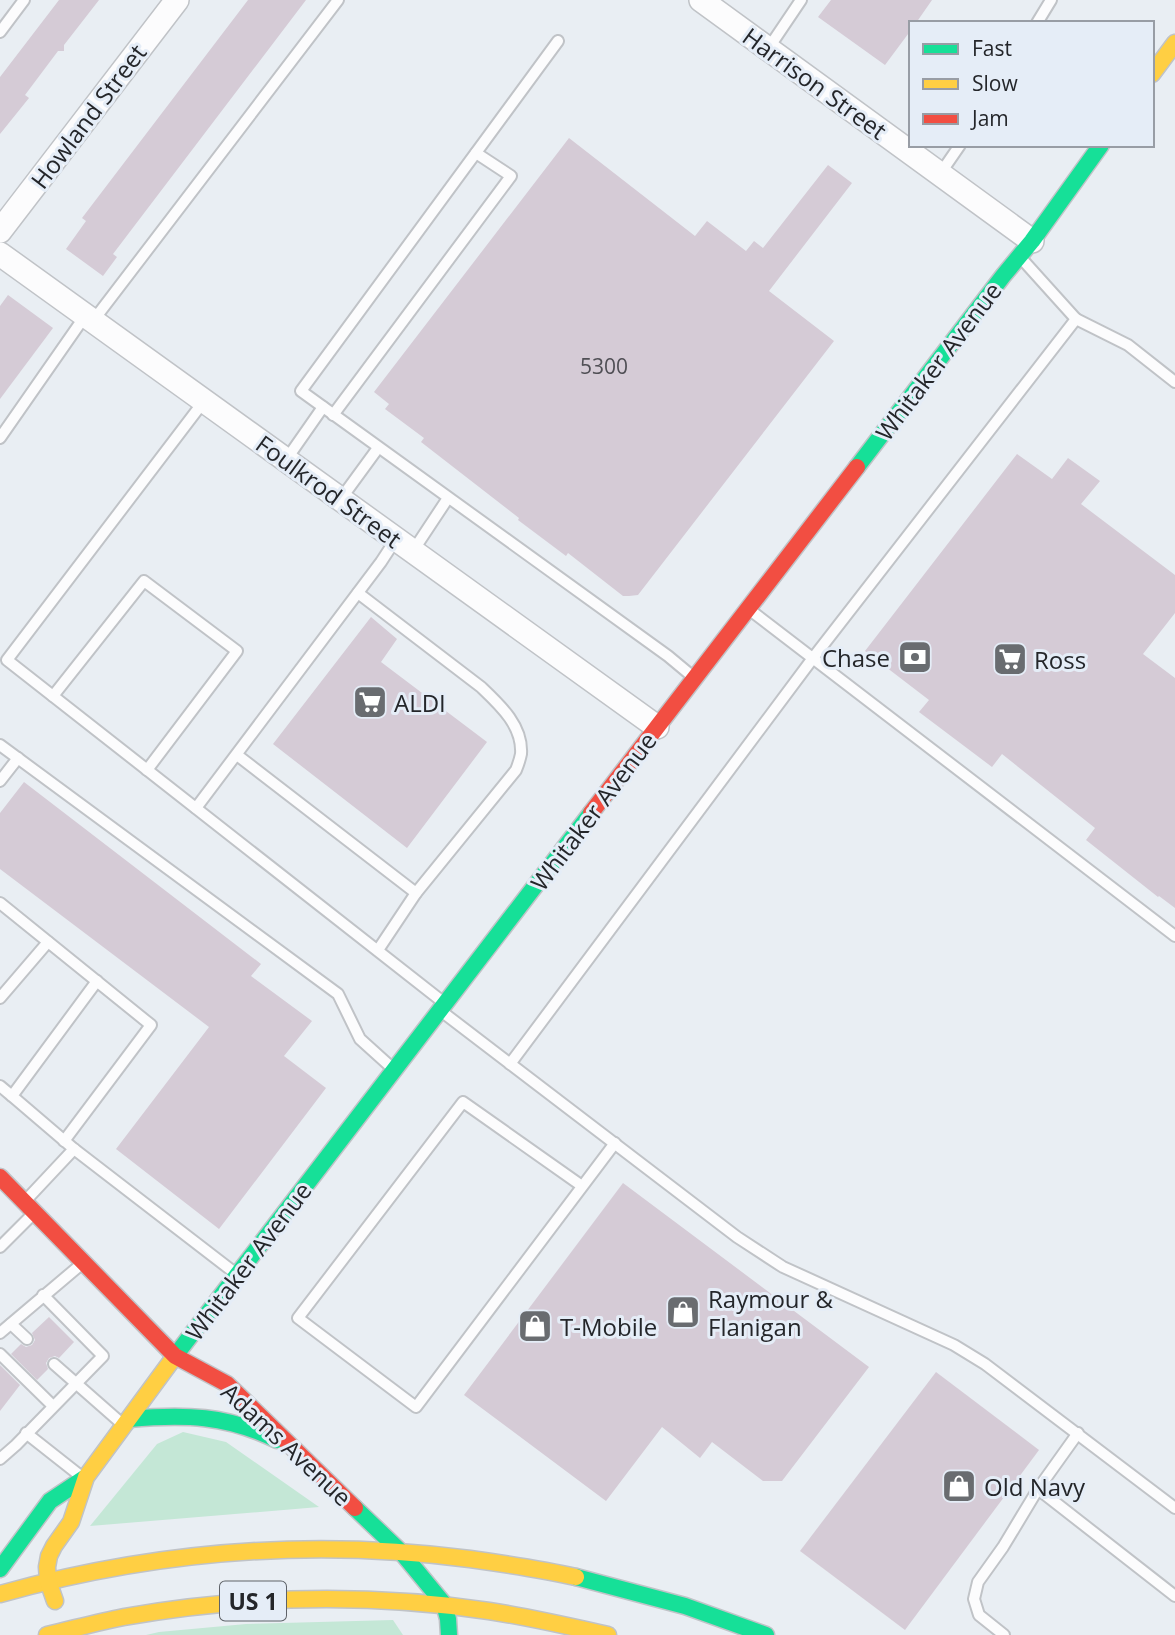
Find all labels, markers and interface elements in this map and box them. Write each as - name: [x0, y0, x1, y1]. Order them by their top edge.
- street label: Harrison Street: [736, 20, 894, 146]
- legend: [909, 21, 1154, 147]
- text: Fast: [972, 34, 1012, 62]
- street label: Howland Street: [23, 37, 153, 195]
- text: Slow: [972, 69, 1018, 97]
- text: Jam: [970, 104, 1009, 132]
- street label: Whitaker Avenue: [867, 275, 1009, 447]
- house number: 5300: [580, 352, 628, 380]
- street label: Foulkrod Street: [250, 427, 408, 555]
- bank icon: Chase: [896, 638, 934, 676]
- supermarket icon: Ross: [991, 640, 1029, 678]
- place label: Chase: [822, 641, 890, 674]
- place label: Ross: [1034, 643, 1086, 676]
- supermarket icon: ALDI: [351, 683, 389, 721]
- place label: ALDI: [394, 686, 446, 719]
- street label: Whitaker Avenue: [522, 725, 664, 897]
- street label: Whitaker Avenue: [177, 1175, 319, 1347]
- place label: Raymour & Flanigan: [708, 1282, 834, 1343]
- shop icon: Raymour & Flanigan: [664, 1293, 702, 1331]
- shop icon: T-Mobile: [516, 1307, 554, 1345]
- place label: T-Mobile: [560, 1310, 657, 1343]
- street label: Adams Avenue: [215, 1375, 359, 1513]
- shop icon: Old Navy: [940, 1467, 978, 1505]
- place label: Old Navy: [984, 1470, 1086, 1503]
- road number: US 1: [220, 1582, 286, 1620]

